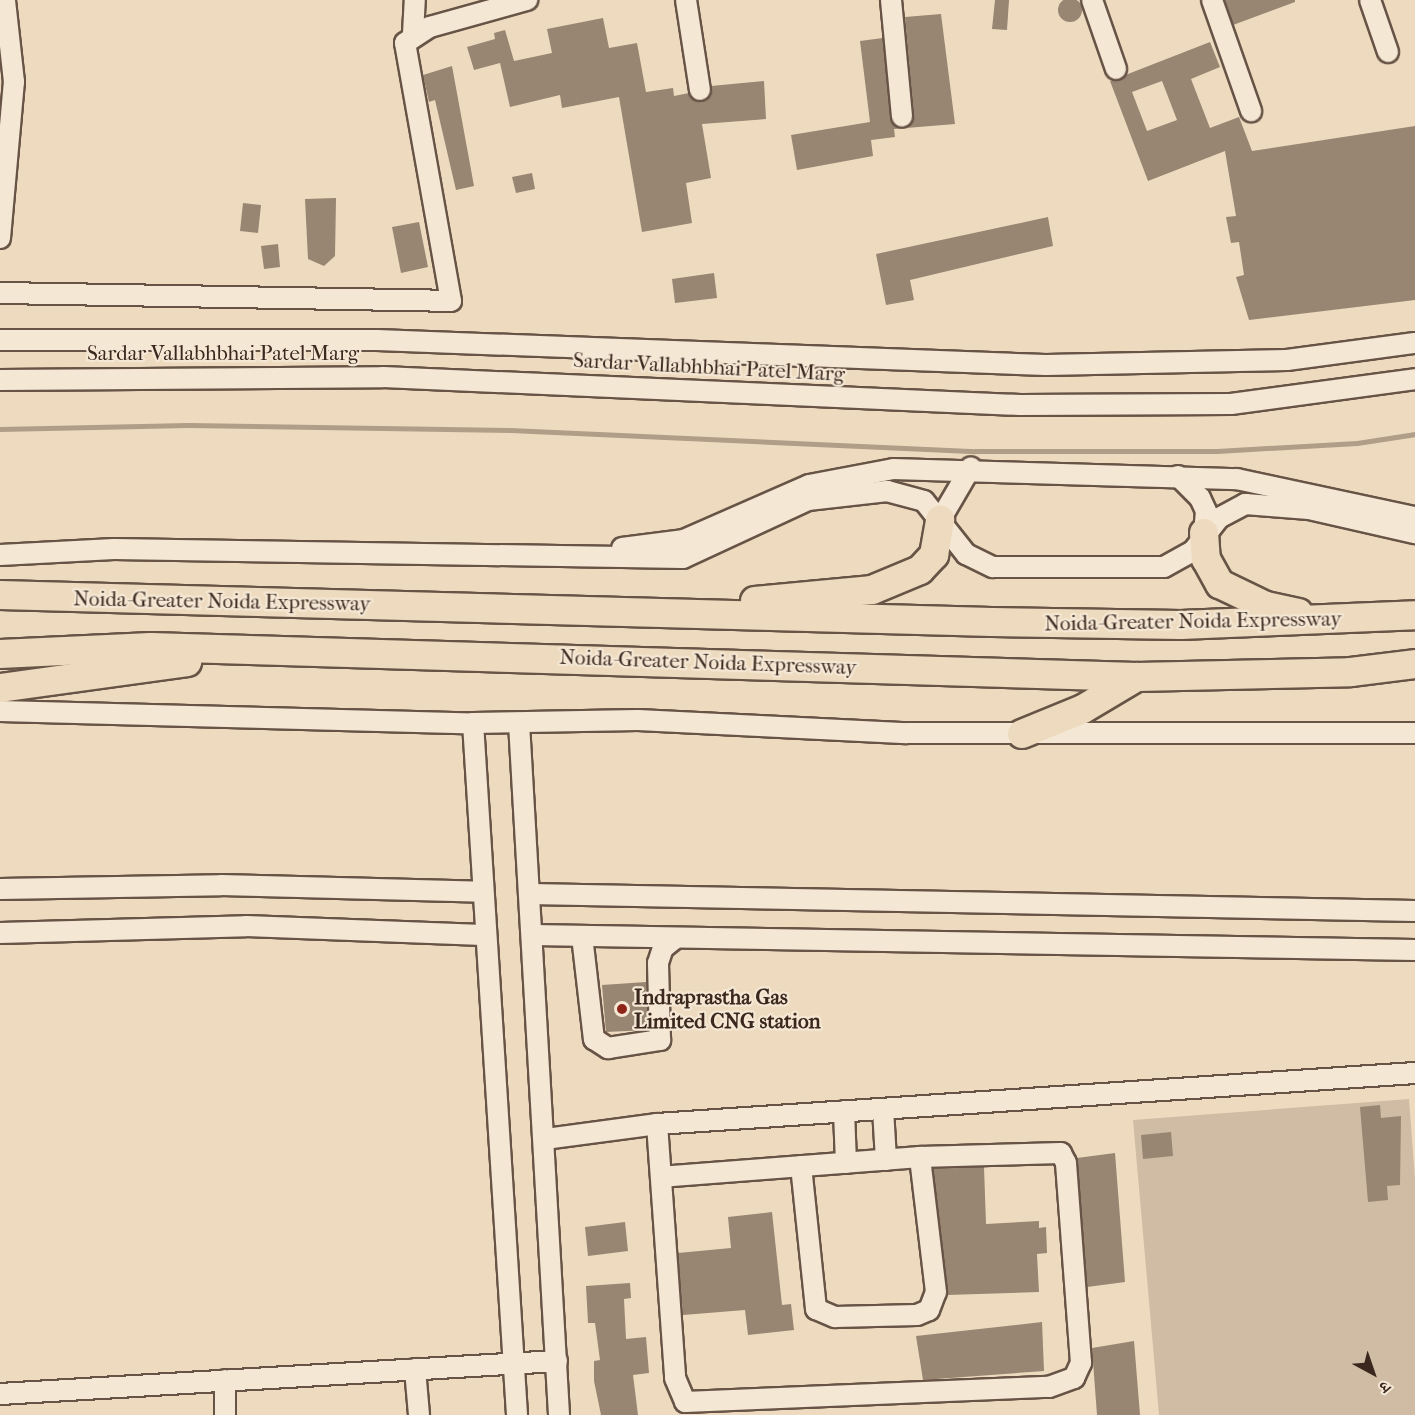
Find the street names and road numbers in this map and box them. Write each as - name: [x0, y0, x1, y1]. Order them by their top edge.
- street label: Sardar Vallabhbhai Patel Marg: [87, 340, 359, 366]
- street label: Sardar Vallabhbhai Patel Marg: [573, 347, 845, 387]
- street label: Noida-Greater Noida Expressway: [73, 586, 371, 616]
- street label: Noida-Greater Noida Expressway: [1044, 606, 1342, 636]
- street label: Noida-Greater Noida Expressway: [559, 644, 857, 680]

